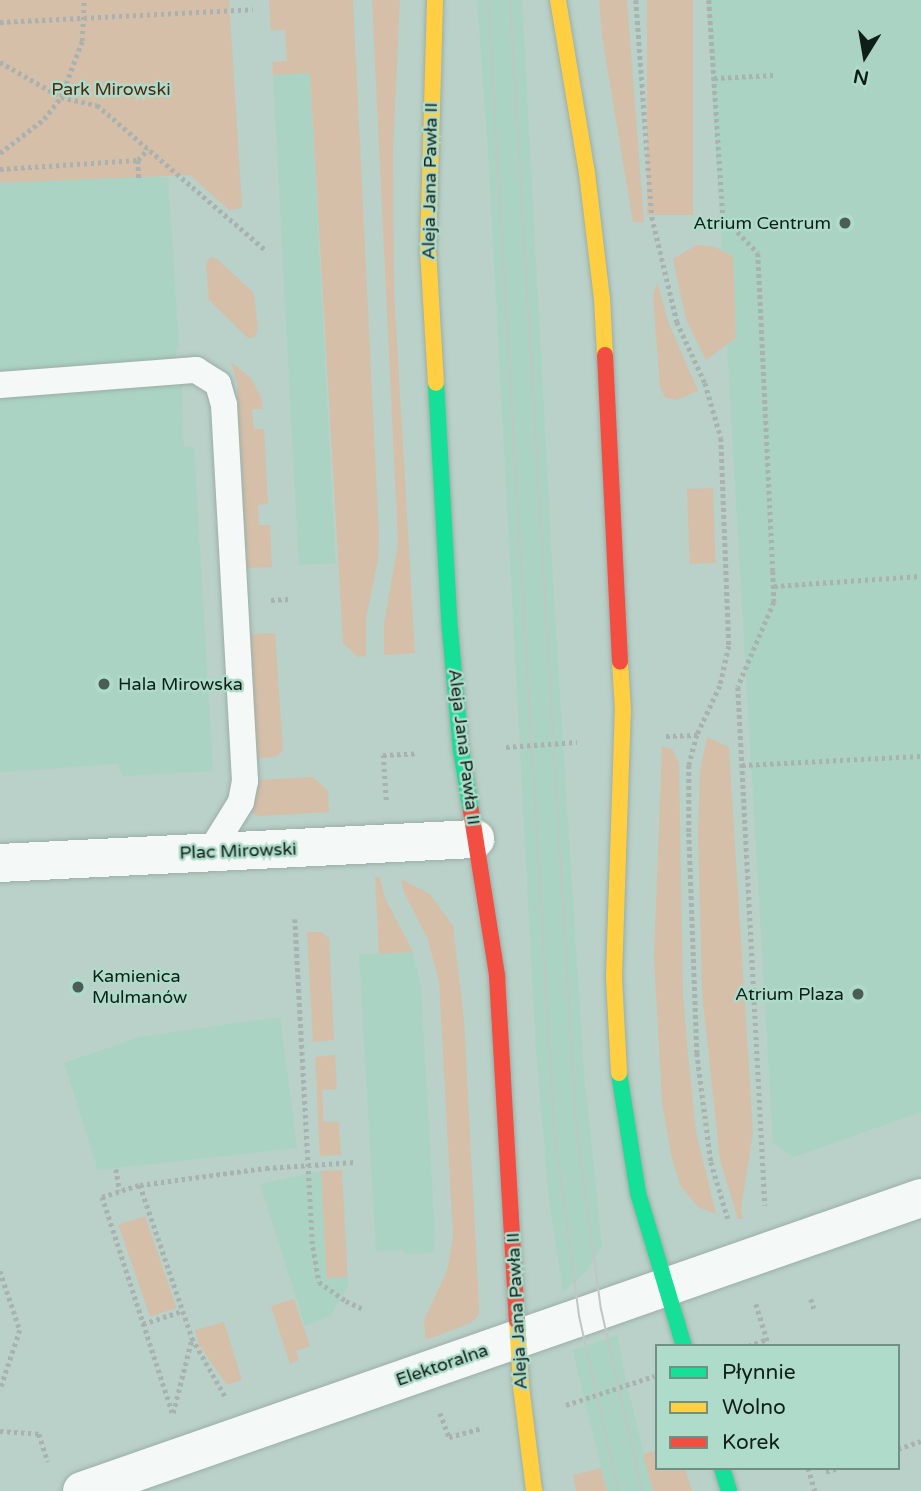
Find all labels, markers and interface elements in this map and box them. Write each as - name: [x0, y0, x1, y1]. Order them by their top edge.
- north arrow: [830, 21, 900, 91]
- text: N: [851, 64, 871, 89]
- park label: Park Mirowski: [51, 78, 171, 100]
- street label: Aleja Jana Pawła II: [418, 102, 442, 260]
- place label: Atrium Centrum: [693, 212, 831, 234]
- marker: Atrium Centrum: [837, 215, 853, 231]
- street label: Aleja Jana Pawła II: [444, 668, 484, 826]
- place label: Hala Mirowska: [118, 673, 243, 695]
- marker: Hala Mirowska: [96, 676, 112, 692]
- street label: Plac Mirowski: [179, 838, 297, 864]
- place label: Kamienica Mulmanów: [92, 966, 187, 1009]
- marker: Kamienica Mulmanów: [70, 979, 86, 995]
- place label: Atrium Plaza: [735, 983, 844, 1005]
- marker: Atrium Plaza: [850, 986, 866, 1002]
- street label: Aleja Jana Pawła II: [502, 1232, 532, 1390]
- street label: Elektoralna: [393, 1339, 491, 1391]
- legend: [655, 1344, 900, 1470]
- text: Płynnie: [722, 1360, 796, 1385]
- text: Wolno: [722, 1395, 786, 1420]
- text: Korek: [722, 1430, 780, 1455]

